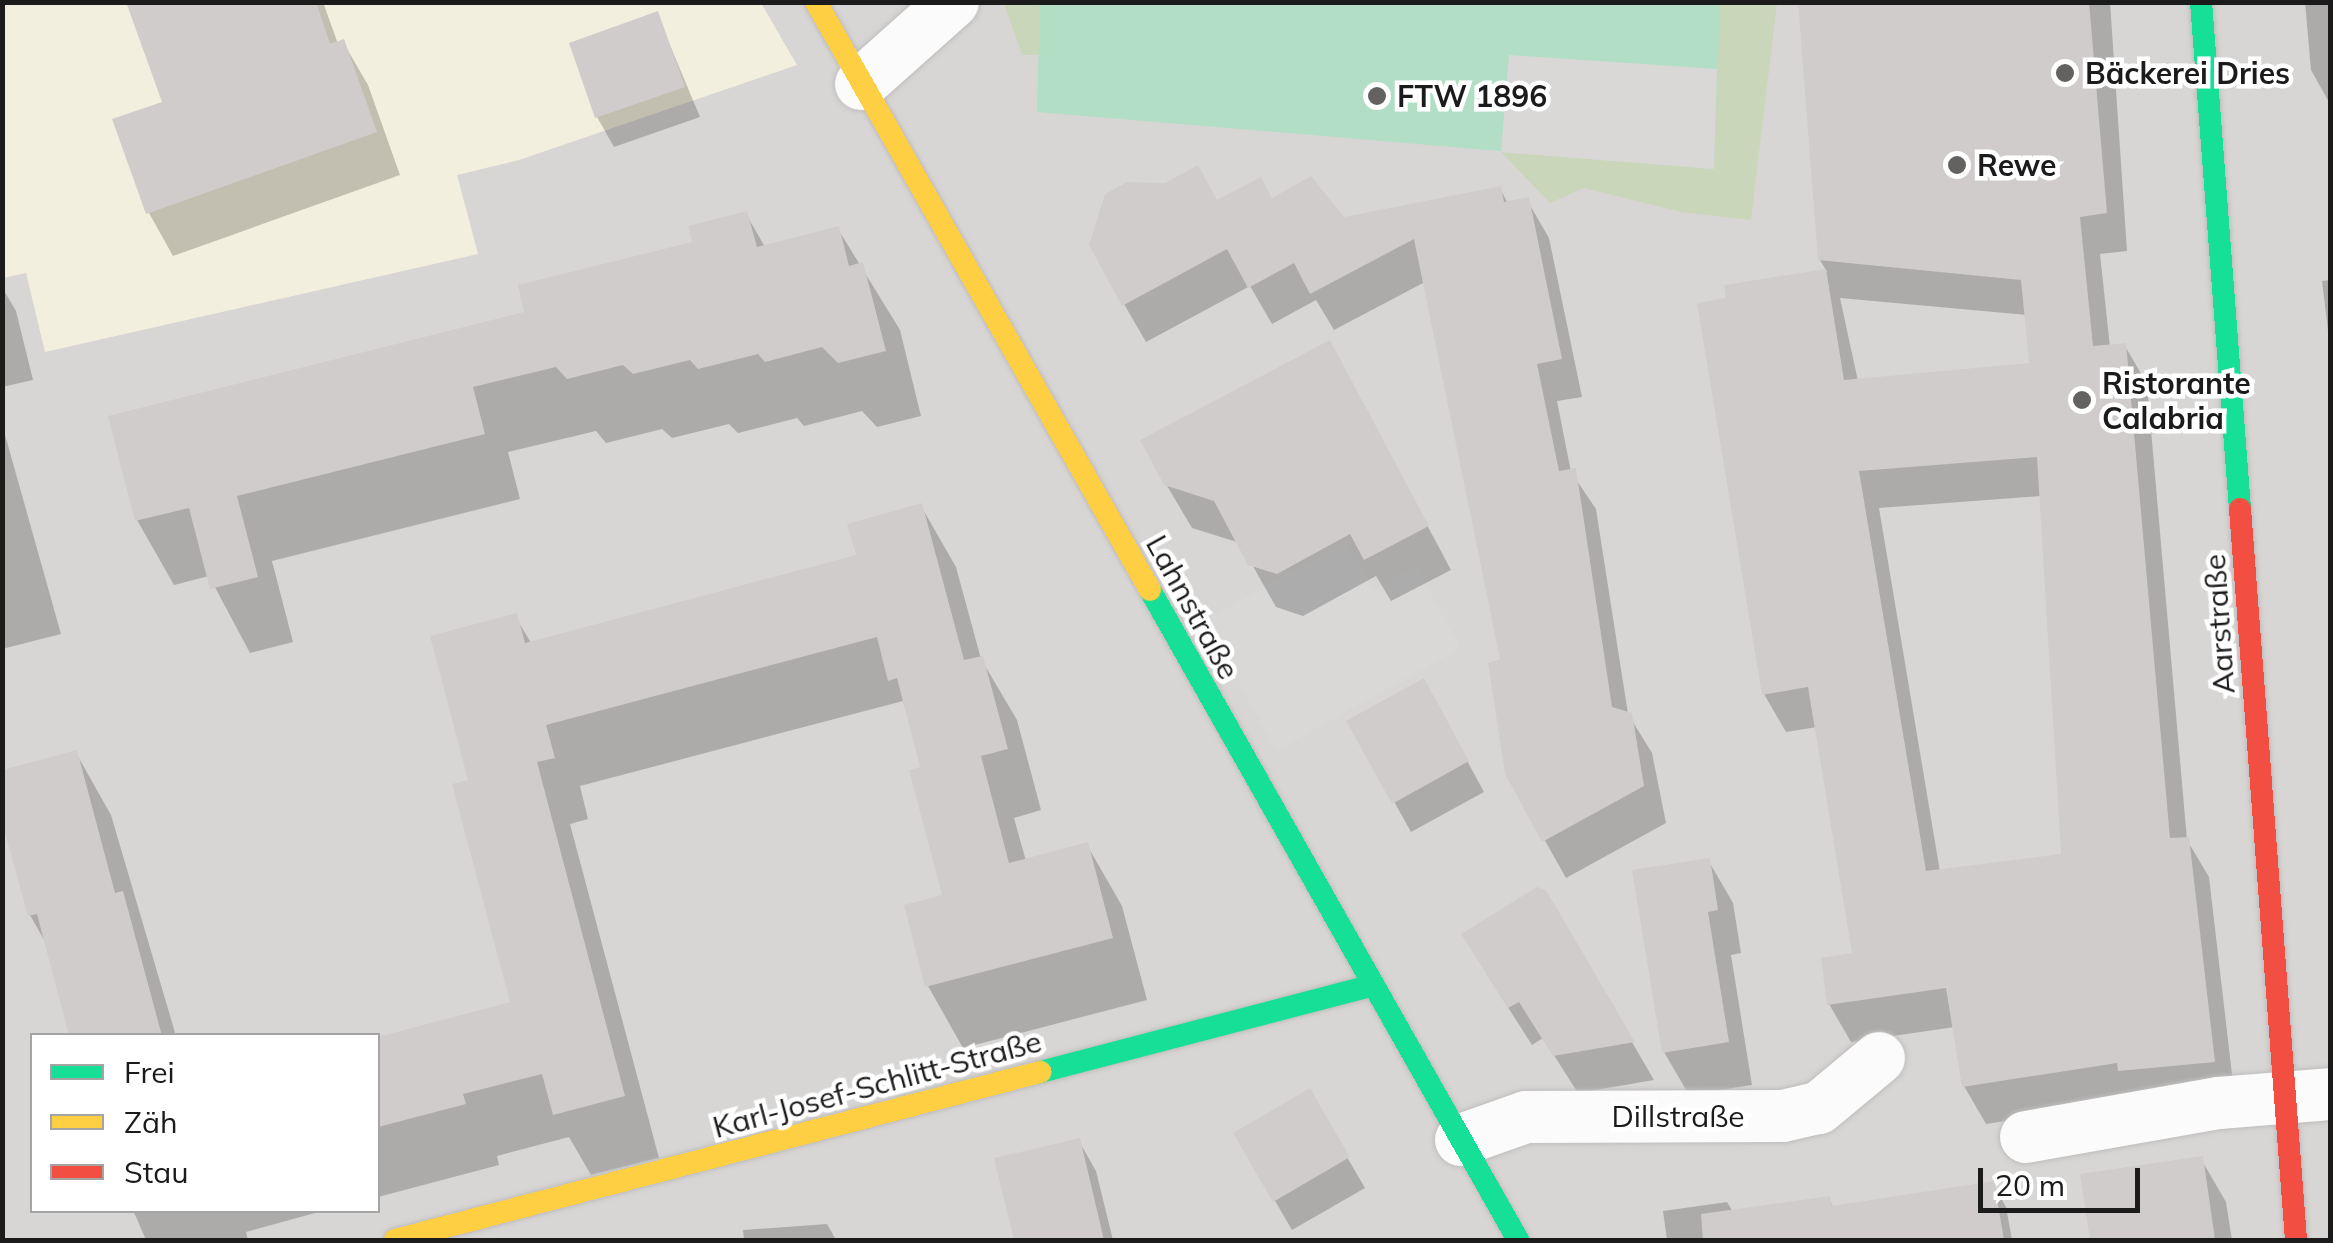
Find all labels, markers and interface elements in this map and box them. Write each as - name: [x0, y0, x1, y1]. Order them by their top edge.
- place label: Bäckerei Dries: [2085, 55, 2290, 91]
- marker: Bäckerei Dries: [2054, 62, 2076, 84]
- place label: FTW 1896: [1397, 78, 1547, 114]
- marker: FTW 1896: [1366, 85, 1388, 107]
- place label: Rewe: [1977, 147, 2056, 183]
- marker: Rewe: [1946, 154, 1968, 176]
- place label: Ristorante Calabria: [2102, 365, 2251, 436]
- marker: Ristorante Calabria: [2071, 389, 2093, 411]
- street label: Lahnstraße: [1139, 529, 1247, 685]
- street label: Aarstraße: [2196, 553, 2242, 695]
- street label: Karl-Josef-Schlitt-Straße: [709, 1023, 1045, 1145]
- legend: [30, 1033, 380, 1213]
- text: Frei: [124, 1053, 175, 1091]
- street label: Dillstraße: [1611, 1098, 1745, 1134]
- text: Zäh: [124, 1103, 177, 1141]
- scale bar: [1983, 1148, 2146, 1210]
- text: Stau: [124, 1153, 188, 1191]
- text: 20 m: [1995, 1166, 2065, 1204]

